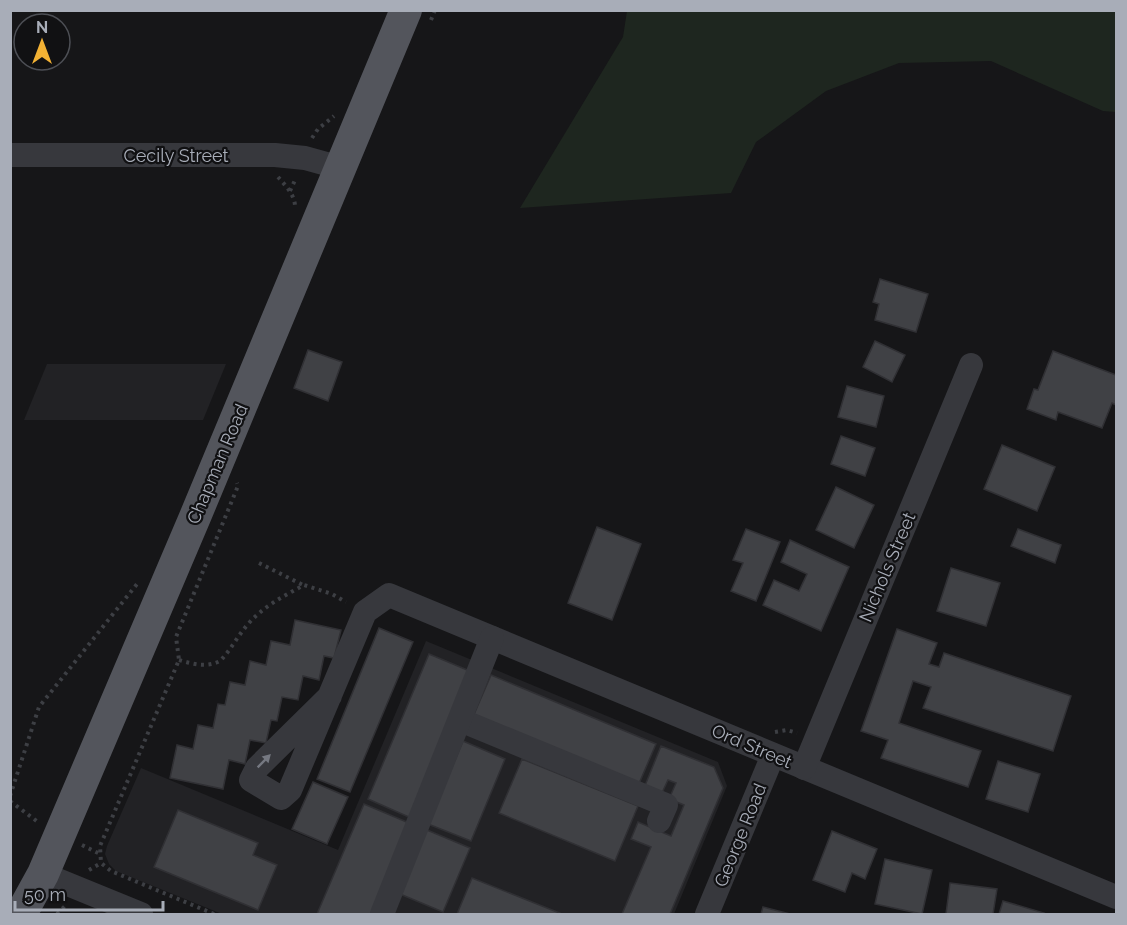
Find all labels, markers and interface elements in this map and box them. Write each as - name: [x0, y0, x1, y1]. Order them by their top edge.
- north arrow: [12, 12, 72, 72]
- text: N: [36, 18, 48, 37]
- street label: Cecily Street: [123, 145, 229, 166]
- street label: Chapman Road: [182, 401, 252, 527]
- street label: Nichols Street: [854, 509, 920, 625]
- street label: Ord Street: [709, 720, 795, 772]
- one-way arrow: [257, 754, 271, 768]
- street label: George Road: [710, 780, 770, 890]
- scale bar: [15, 874, 164, 912]
- text: 50 m: [24, 884, 66, 905]

